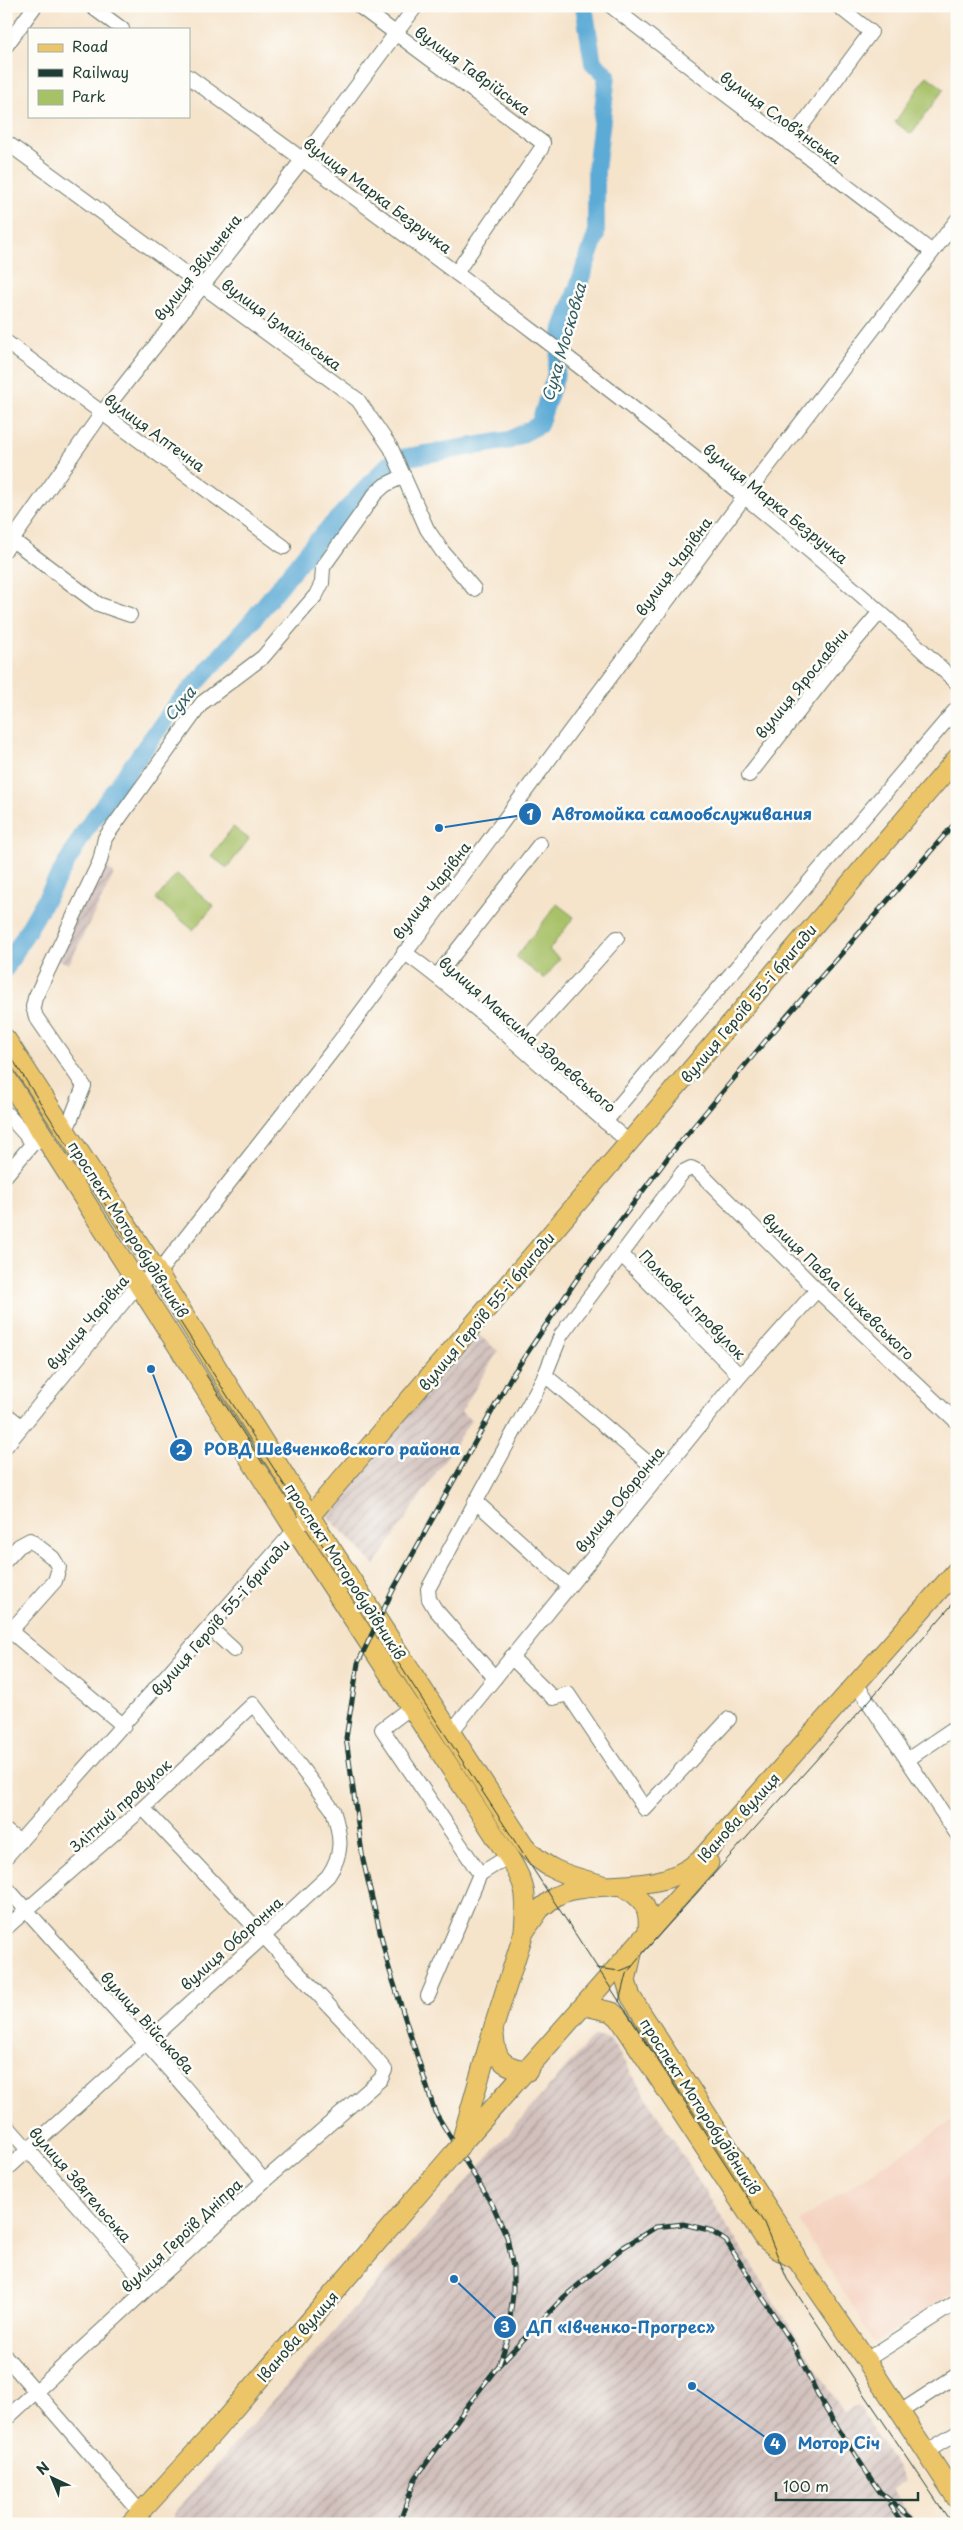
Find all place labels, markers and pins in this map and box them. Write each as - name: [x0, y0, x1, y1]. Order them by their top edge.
- callout: Автомойка самообслуживания: [517, 799, 823, 830]
- callout: РОВД Шевченковского района: [168, 1434, 470, 1465]
- callout: ДП «Івченко-Прогрес»: [492, 2311, 726, 2342]
- callout: Мотор Січ: [763, 2428, 890, 2459]

